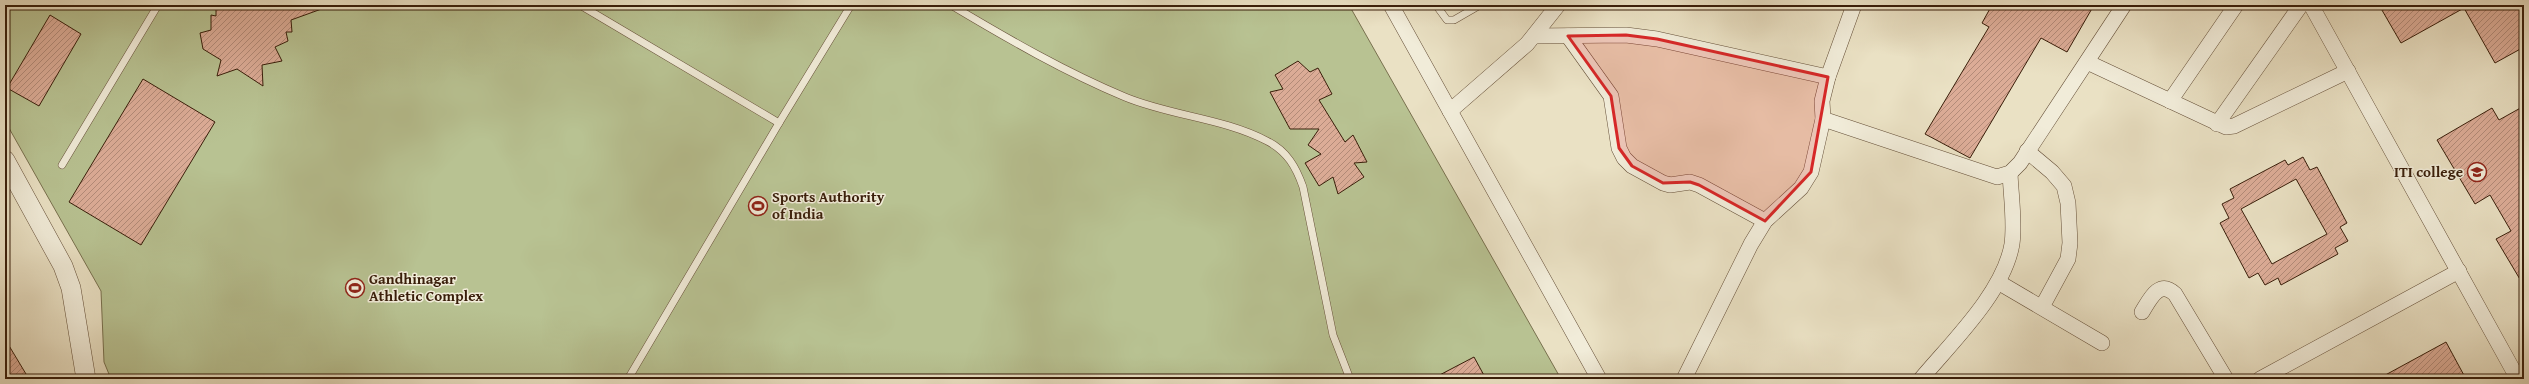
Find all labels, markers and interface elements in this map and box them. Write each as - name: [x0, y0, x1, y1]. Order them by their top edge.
- place label: ITI college: [2394, 161, 2463, 182]
- school or university icon: ITI college: [2466, 161, 2488, 183]
- place label: Sports Authority of India: [772, 186, 885, 224]
- sports icon: Sports Authority of India: [747, 195, 769, 217]
- place label: Gandhinagar Athletic Complex: [369, 268, 483, 306]
- sports icon: Gandhinagar Athletic Complex: [344, 277, 366, 299]

